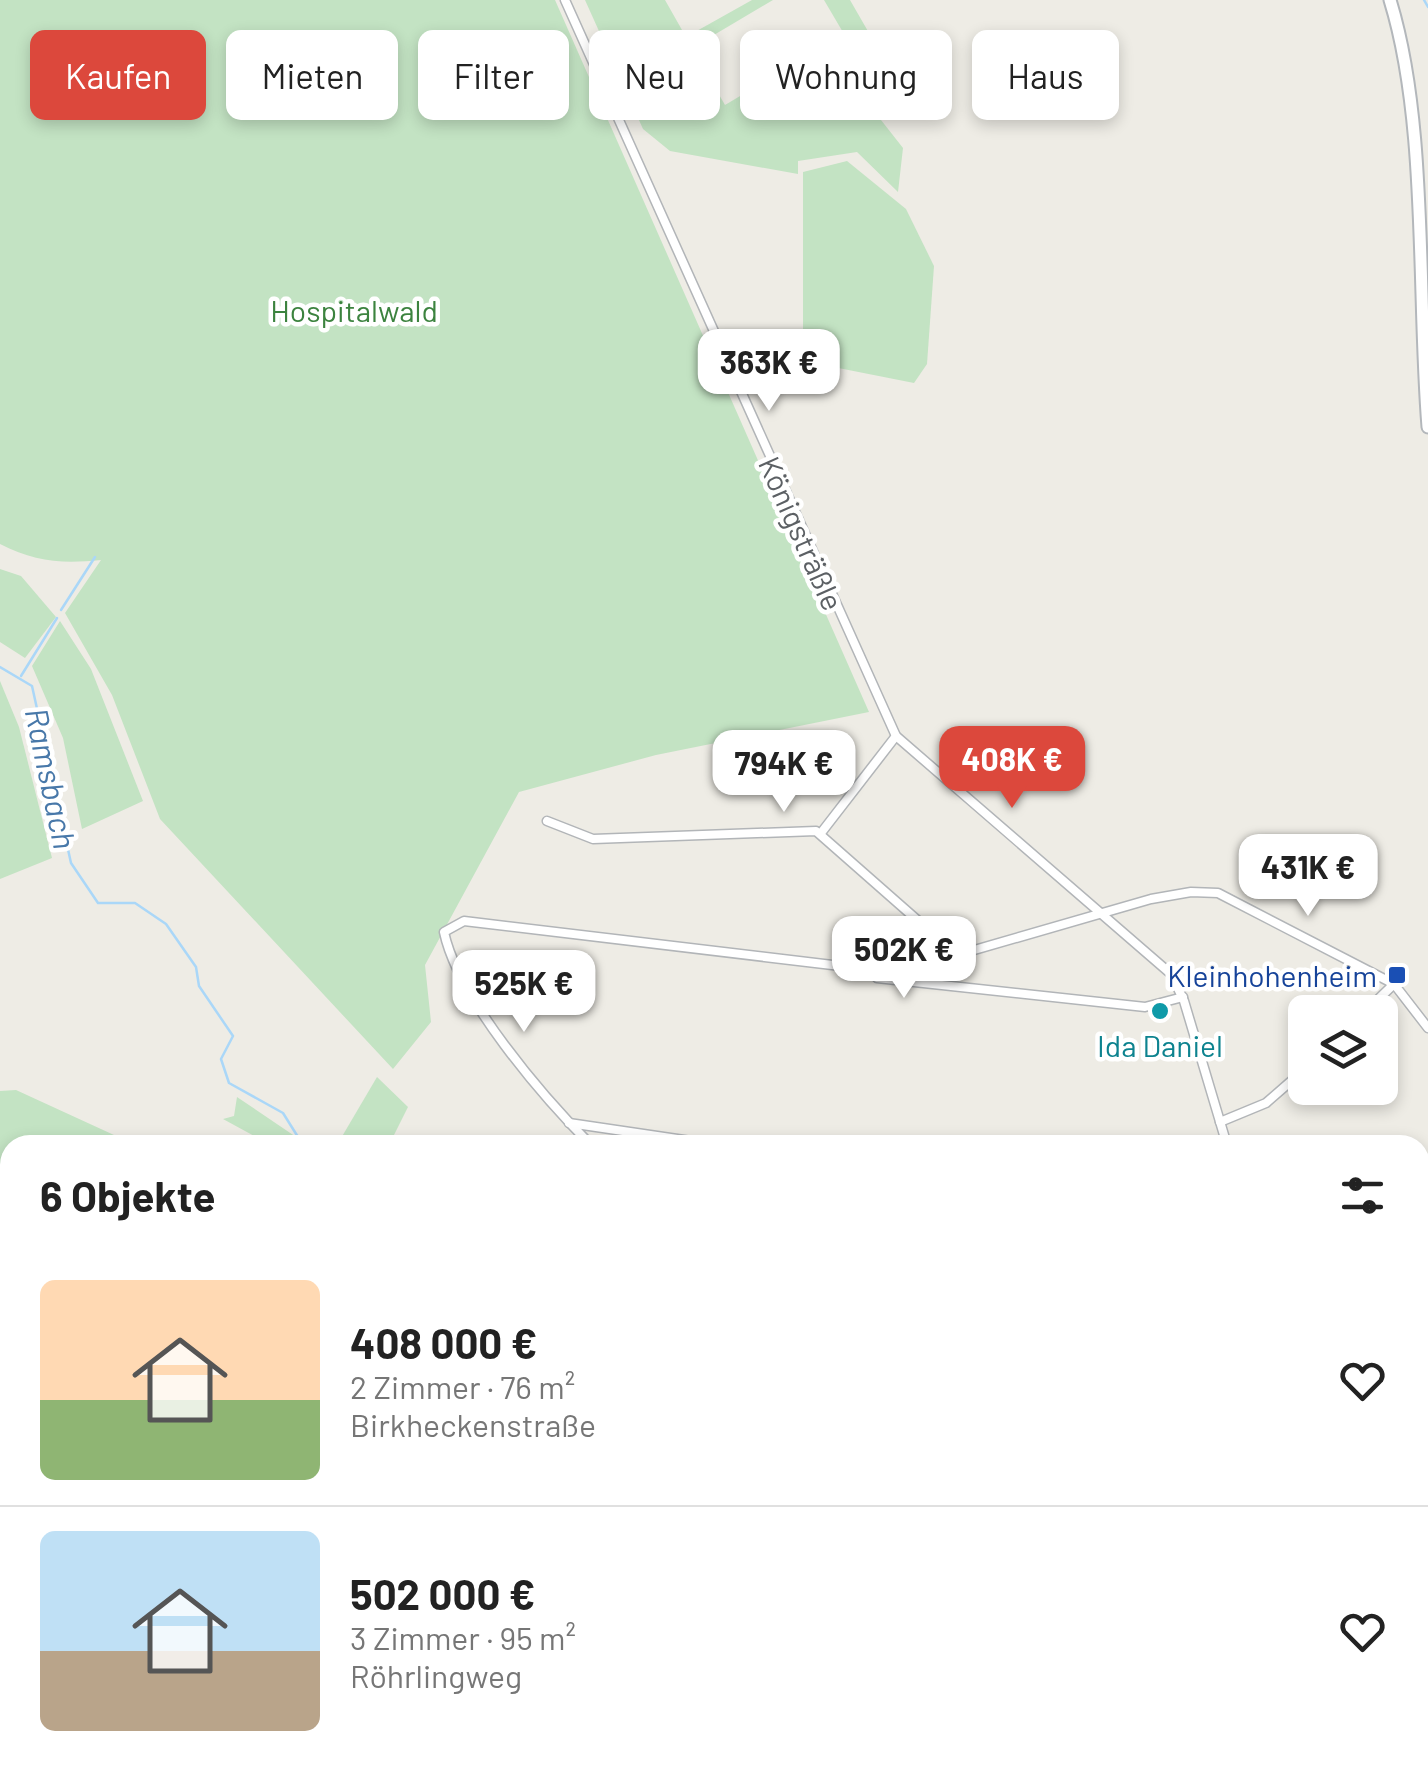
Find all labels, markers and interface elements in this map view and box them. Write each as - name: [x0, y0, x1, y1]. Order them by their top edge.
- chip: Kaufen: [30, 30, 206, 120]
- chip: Mieten: [226, 30, 398, 120]
- chip: Filter: [418, 30, 569, 120]
- chip: Neu: [589, 30, 720, 120]
- chip: Wohnung: [740, 30, 952, 120]
- chip: Haus: [972, 30, 1119, 120]
- park label: Hospitalwald: [270, 292, 438, 328]
- pin: 363K €: [688, 329, 850, 414]
- text: 363K €: [720, 342, 818, 380]
- street label: Königsträßle: [752, 450, 852, 616]
- water label: Ramsbach: [19, 704, 85, 852]
- pin: 408K €: [931, 726, 1093, 811]
- pin: 794K €: [703, 730, 865, 815]
- text: 408K €: [961, 739, 1063, 777]
- text: 794K €: [735, 743, 833, 781]
- pin: 431K €: [1227, 834, 1389, 919]
- text: 431K €: [1261, 847, 1355, 885]
- pin: 502K €: [823, 916, 985, 1001]
- text: 502K €: [854, 929, 954, 967]
- pin: 525K €: [443, 950, 605, 1035]
- place label: Kleinhohenheim: [1167, 957, 1377, 993]
- text: 525K €: [474, 963, 574, 1001]
- marker: Kleinhohenheim: [1386, 964, 1408, 986]
- map controls: [1288, 995, 1398, 1105]
- button: layers: [1288, 995, 1398, 1105]
- marker: Ida Daniel: [1149, 1000, 1171, 1022]
- place label: Ida Daniel: [1097, 1027, 1223, 1063]
- icon: filters: [1335, 1168, 1390, 1223]
- text: 6 Objekte: [40, 1170, 215, 1220]
- text: 408 000 €: [350, 1317, 537, 1367]
- icon: home: [120, 1320, 240, 1440]
- icon: heart: [1335, 1353, 1390, 1408]
- text: 2 Zimmer · 76 m²: [350, 1367, 575, 1405]
- text: Birkheckenstraße: [350, 1405, 596, 1443]
- text: 502 000 €: [350, 1568, 535, 1618]
- icon: home: [120, 1571, 240, 1691]
- icon: heart: [1335, 1604, 1390, 1659]
- text: 3 Zimmer · 95 m²: [350, 1618, 576, 1656]
- text: Röhrlingweg: [350, 1656, 522, 1694]

